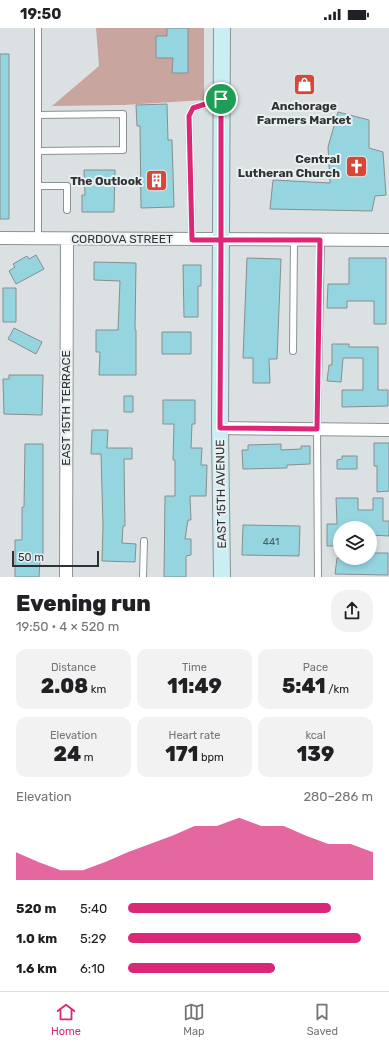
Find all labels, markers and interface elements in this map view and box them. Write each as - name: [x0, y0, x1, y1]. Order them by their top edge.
- text: 19:50: [20, 5, 61, 23]
- shop icon: Anchorage Farmers Market: [291, 72, 317, 98]
- pin: [204, 82, 238, 116]
- icon: arrive: [210, 88, 232, 110]
- place label: Anchorage Farmers Market: [257, 99, 352, 127]
- place label: Central Lutheran Church: [238, 152, 340, 180]
- church icon: Central Lutheran Church: [343, 153, 369, 179]
- building icon: The Outlook: [144, 168, 170, 194]
- place label: The Outlook: [70, 174, 142, 188]
- street label: CORDOVA STREET: [71, 232, 173, 246]
- street label: EAST 15TH TERRACE: [59, 350, 73, 466]
- street label: EAST 15TH AVENUE: [213, 439, 229, 549]
- map controls: [333, 521, 377, 565]
- button: layers: [333, 521, 377, 565]
- house number: 441: [263, 536, 279, 548]
- scale bar: [12, 549, 99, 568]
- text: 50 m: [18, 551, 44, 564]
- text: Evening run: [16, 590, 151, 617]
- button: share: [331, 590, 373, 632]
- text: 19:50 · 4 × 520 m: [16, 619, 119, 634]
- text: Distance: [51, 661, 96, 674]
- text: Time: [182, 661, 207, 674]
- text: Pace: [303, 661, 328, 674]
- text: 2.08: [41, 674, 88, 698]
- text: 11:49: [167, 674, 222, 698]
- text: 5:41: [282, 674, 326, 698]
- text: km: [88, 683, 106, 696]
- text: /km: [326, 683, 349, 696]
- text: Elevation: [50, 729, 97, 742]
- text: Heart rate: [169, 729, 220, 742]
- text: kcal: [305, 729, 326, 742]
- text: 24: [53, 742, 81, 766]
- text: 171: [165, 742, 198, 766]
- text: 139: [297, 742, 334, 766]
- text: m: [81, 751, 94, 764]
- text: bpm: [198, 751, 224, 764]
- text: Elevation: [16, 789, 72, 804]
- text: 280–286 m: [303, 789, 373, 804]
- text: 520 m: [16, 901, 56, 916]
- text: 5:40: [80, 901, 107, 916]
- text: 1.0 km: [16, 931, 57, 946]
- text: 5:29: [80, 931, 106, 946]
- text: 1.6 km: [16, 961, 57, 976]
- text: 6:10: [80, 961, 105, 976]
- tab: Home: [51, 1001, 81, 1038]
- tab: Map: [183, 1001, 205, 1038]
- tab: Saved: [307, 1001, 338, 1038]

